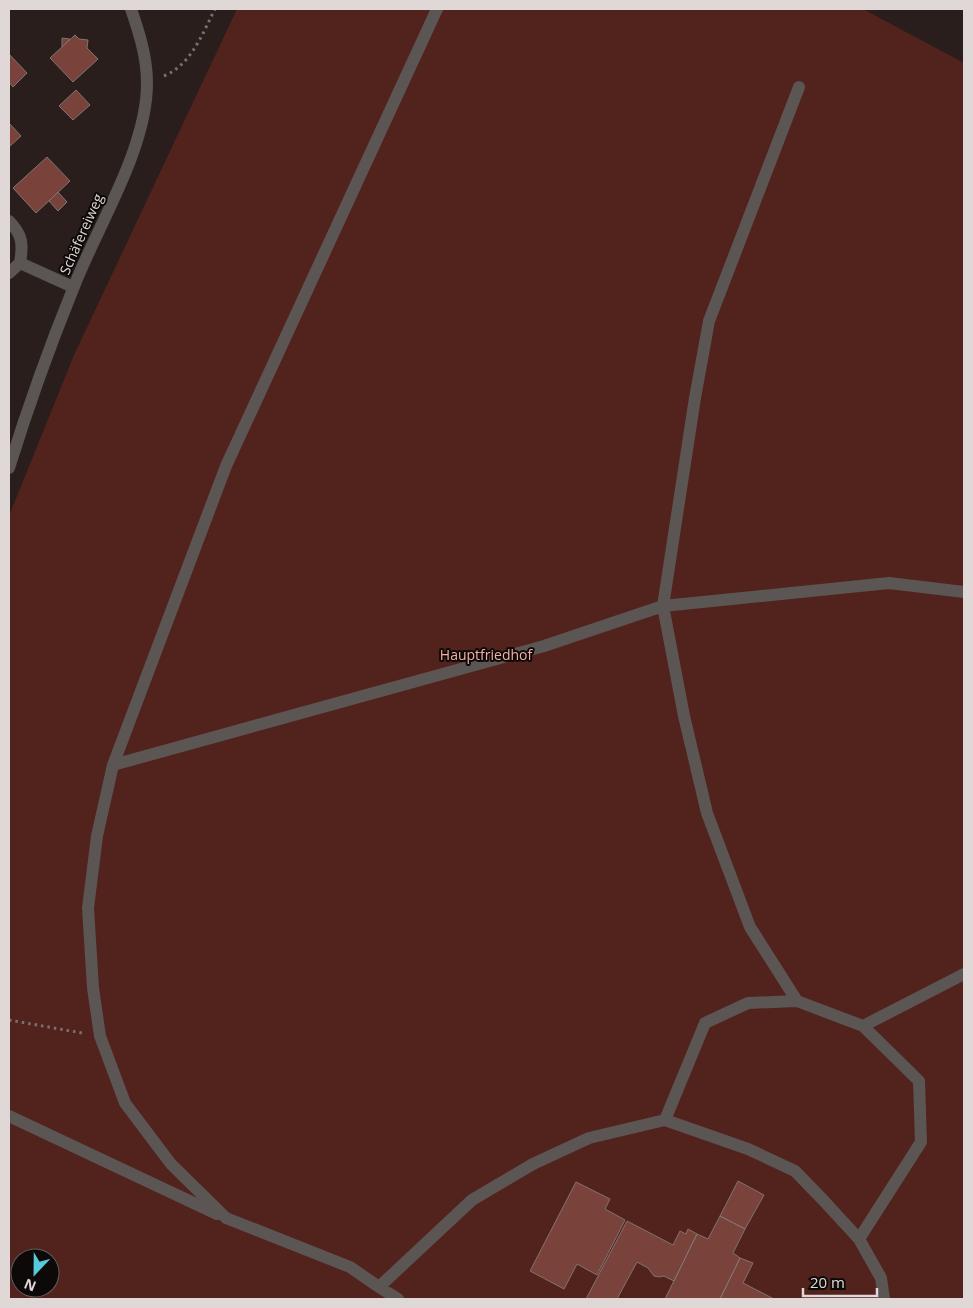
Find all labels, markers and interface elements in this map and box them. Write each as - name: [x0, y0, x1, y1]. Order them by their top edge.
- street label: Schäfereiweg: [55, 190, 107, 277]
- park label: Hauptfriedhof: [440, 645, 533, 664]
- north arrow: [10, 1248, 60, 1298]
- scale bar: [803, 1266, 877, 1298]
- text: 20 m: [810, 1272, 845, 1292]
- text: N: [21, 1275, 39, 1296]

